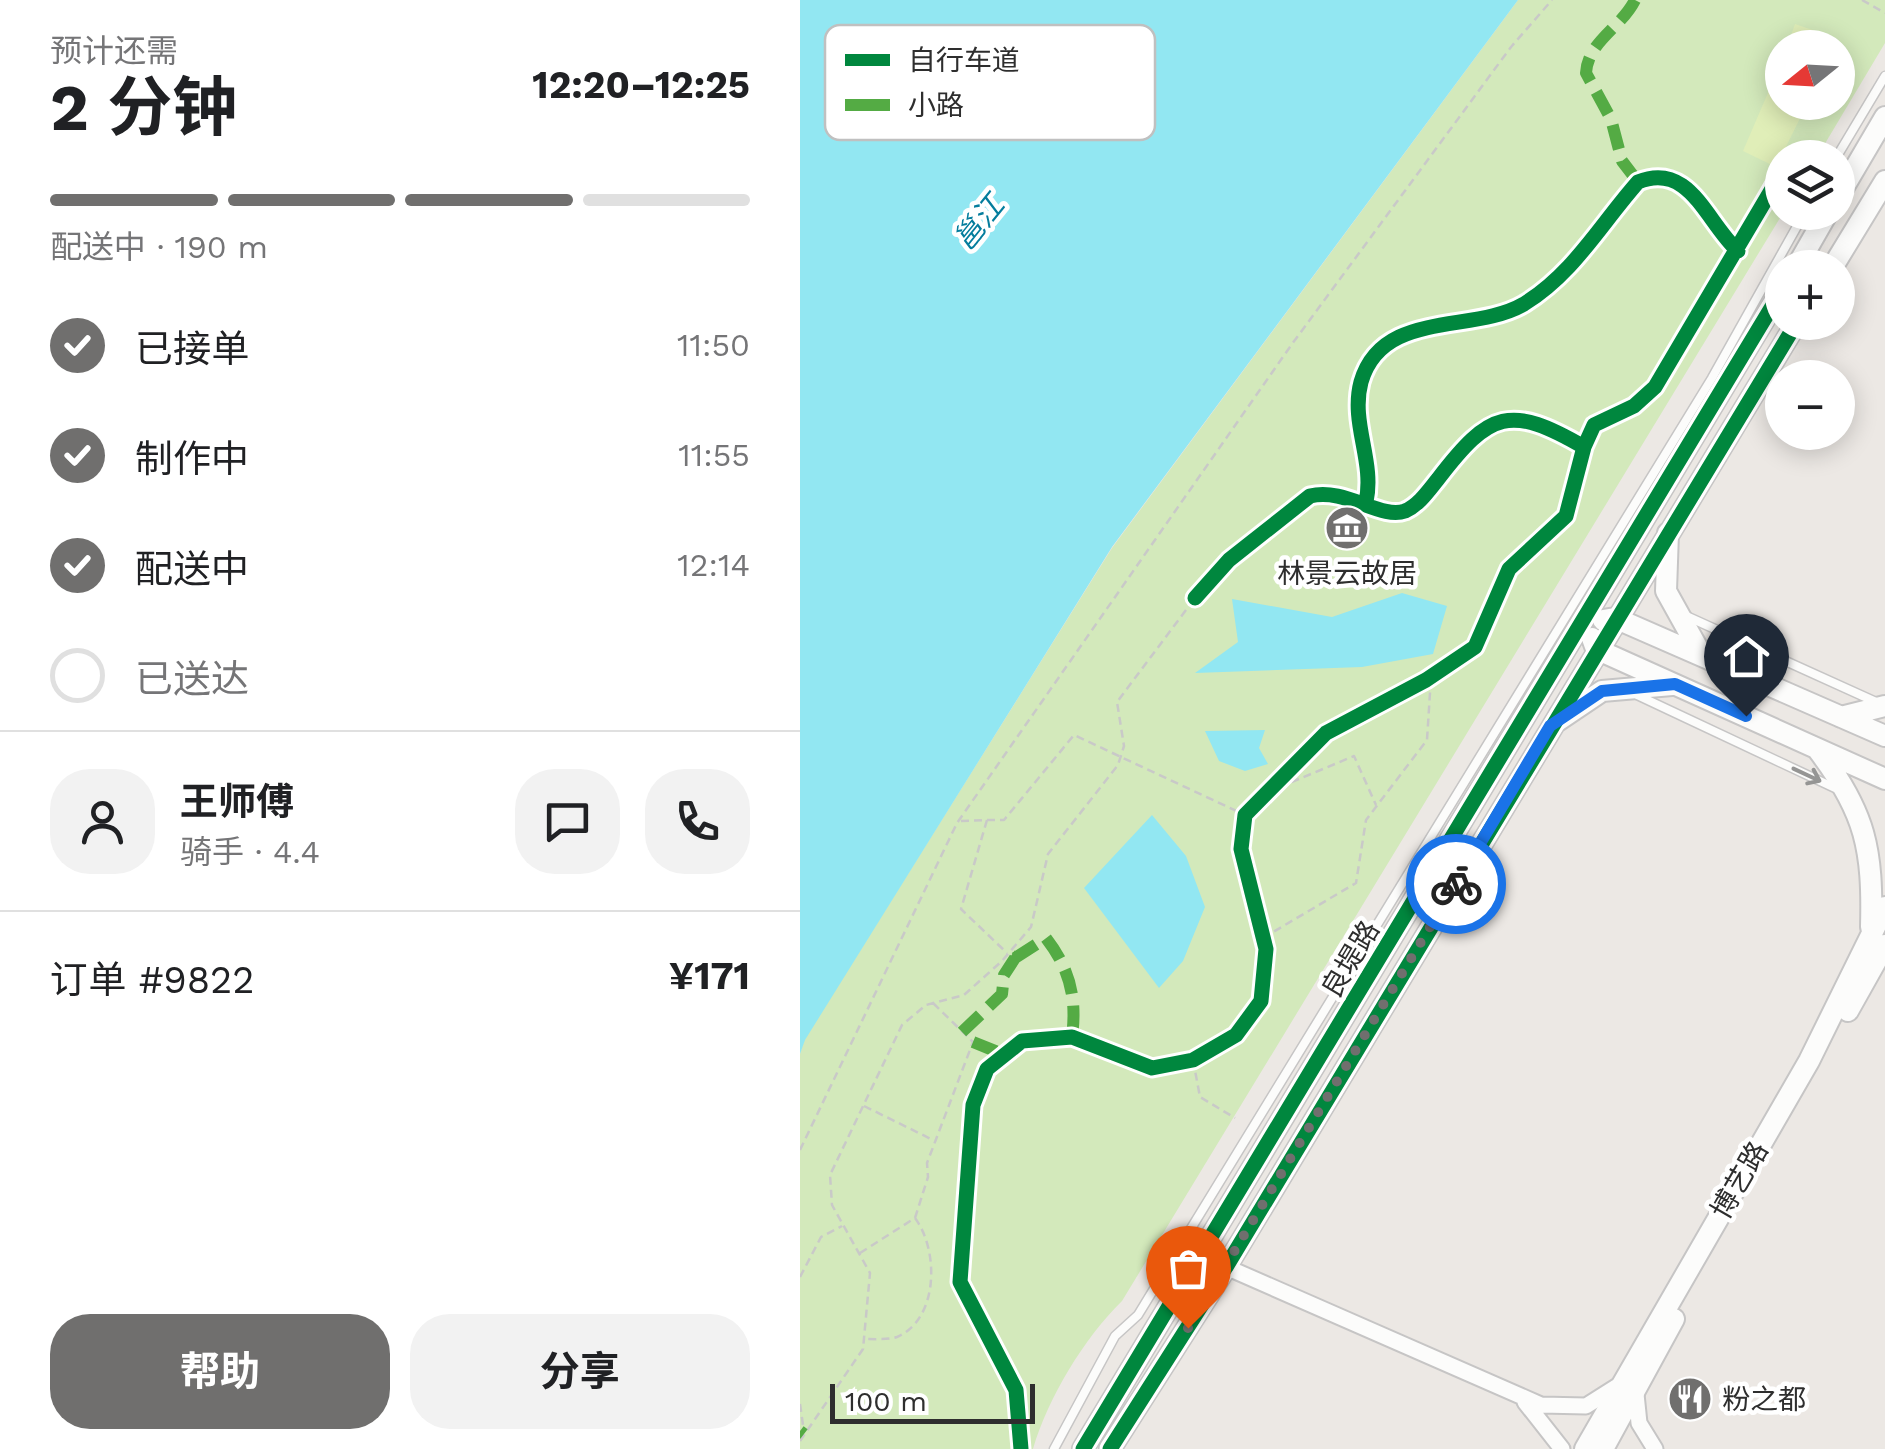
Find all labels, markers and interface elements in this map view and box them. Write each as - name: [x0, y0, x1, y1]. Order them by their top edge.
- legend: [825, 25, 1155, 140]
- north arrow: [1765, 30, 1855, 120]
- map controls: [1765, 30, 1855, 450]
- text: 预计还需: [50, 32, 178, 70]
- text: 自行车道: [908, 44, 1020, 77]
- text: 12:20–12:25: [532, 63, 750, 107]
- text: 2 分钟: [50, 70, 237, 146]
- text: 小路: [908, 89, 964, 122]
- button: layers: [1765, 140, 1855, 230]
- water label: 邕江: [946, 186, 1013, 257]
- text: 配送中 · 190 m: [50, 228, 268, 266]
- button: +: [1765, 250, 1855, 340]
- icon: check: [50, 318, 105, 373]
- text: 11:50: [677, 326, 750, 364]
- text: 已接单: [135, 327, 249, 371]
- button: −: [1765, 360, 1855, 450]
- icon: check: [50, 428, 105, 483]
- text: 11:55: [678, 436, 750, 474]
- text: 制作中: [135, 437, 249, 481]
- museum icon: 林景云故居: [1324, 505, 1370, 551]
- icon: check: [50, 538, 105, 593]
- text: 12:14: [677, 546, 750, 584]
- text: 配送中: [135, 547, 249, 591]
- place label: 林景云故居: [1277, 557, 1417, 590]
- pin: [1704, 614, 1789, 717]
- icon: home: [1719, 629, 1774, 684]
- text: 已送达: [135, 657, 249, 701]
- one-way arrow: [1792, 767, 1822, 786]
- button: person: [50, 769, 155, 874]
- button: chat: [515, 769, 620, 874]
- button: phone: [645, 769, 750, 874]
- text: 王师傅: [180, 780, 294, 824]
- text: 骑手 · 4.4: [180, 833, 320, 871]
- courier: [1406, 834, 1506, 934]
- icon: bike: [1429, 857, 1484, 912]
- street label: 良堤路: [1315, 915, 1386, 1004]
- text: ¥171: [669, 954, 750, 998]
- text: 订单 #9822: [50, 958, 254, 1002]
- street label: 博艺路: [1704, 1136, 1775, 1225]
- pin: [1146, 1226, 1231, 1329]
- icon: bag: [1161, 1241, 1216, 1296]
- button: 帮助: [50, 1314, 390, 1429]
- button: 分享: [410, 1314, 750, 1429]
- restaurant icon: 粉之都: [1667, 1376, 1713, 1422]
- scale bar: [830, 1379, 1035, 1424]
- place label: 粉之都: [1722, 1383, 1806, 1416]
- text: 100 m: [845, 1385, 927, 1418]

